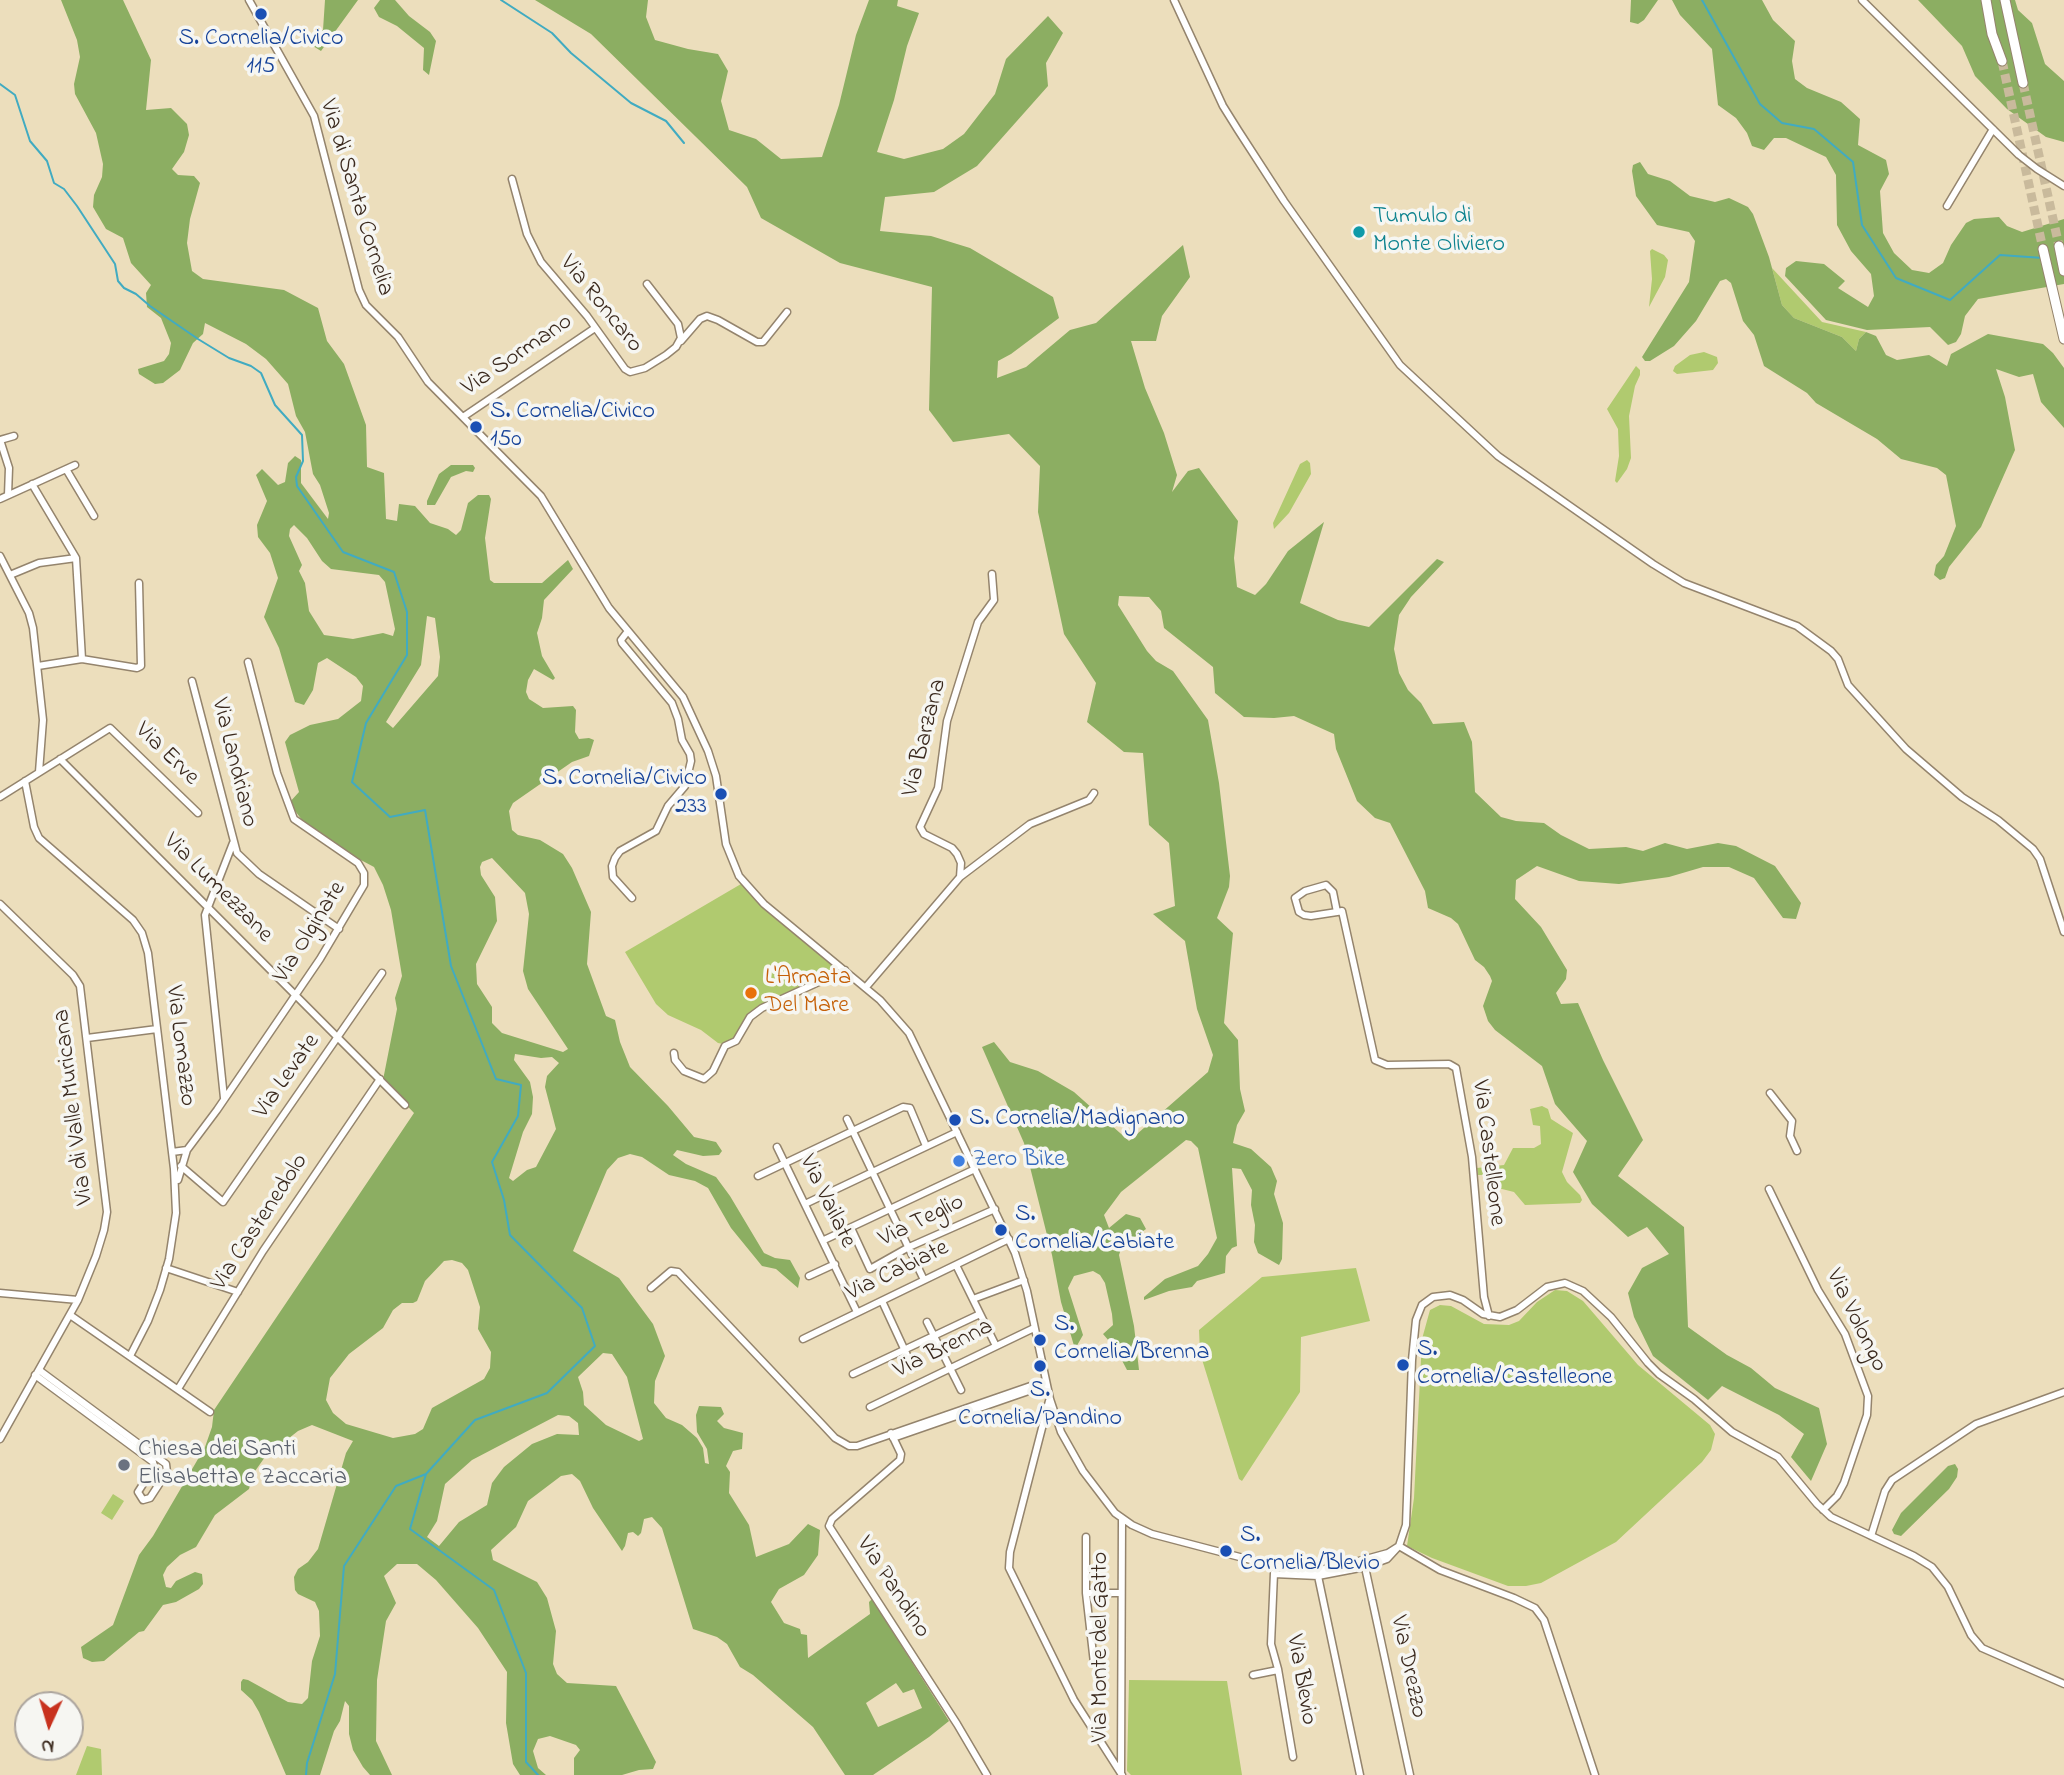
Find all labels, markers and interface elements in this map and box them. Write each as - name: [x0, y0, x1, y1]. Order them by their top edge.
- marker: S. Cornelia/Civico 115: [253, 6, 269, 22]
- place label: S. Cornelia/Civico 115: [179, 26, 343, 82]
- street label: Via di Santa Cornelia: [311, 96, 399, 300]
- place label: Tumulo di Monte Oliviero: [1373, 204, 1505, 260]
- marker: Tumulo di Monte Oliviero: [1351, 224, 1367, 240]
- street label: Via Roncaro: [552, 251, 648, 359]
- street label: Via Sormano: [457, 309, 579, 403]
- place label: S. Cornelia/Civico 150: [490, 399, 655, 455]
- marker: S. Cornelia/Civico 150: [468, 419, 484, 435]
- street label: Via Barzana: [897, 676, 955, 800]
- street label: Via Landriano: [203, 696, 263, 830]
- street label: Via Erve: [128, 717, 204, 793]
- place label: S. Cornelia/Civico 233: [542, 766, 707, 822]
- marker: S. Cornelia/Civico 233: [713, 786, 729, 802]
- street label: Via Lumezzane: [156, 828, 278, 950]
- street label: Via Olginate: [269, 877, 353, 989]
- place label: L'Armata Del Mare: [765, 965, 851, 1021]
- street label: Via Lomazzo: [157, 984, 201, 1108]
- marker: L'Armata Del Mare: [743, 985, 759, 1001]
- street label: Via di Valle Muricana: [49, 1007, 101, 1207]
- street label: Via Levate: [249, 1029, 327, 1125]
- street label: Via Castelleone: [1464, 1078, 1510, 1228]
- place label: S. Cornelia/Madignano: [969, 1106, 1185, 1134]
- marker: S. Cornelia/Madignano: [947, 1112, 963, 1128]
- place label: Zero Bike: [973, 1147, 1065, 1175]
- street label: Via Castenedolo: [206, 1149, 316, 1297]
- street label: Via Vailate: [791, 1151, 861, 1253]
- marker: Zero Bike: [951, 1153, 967, 1169]
- street label: Via Teglio: [875, 1189, 969, 1255]
- place label: S. Cornelia/Cabiate: [1015, 1202, 1174, 1258]
- marker: S. Cornelia/Cabiate: [993, 1222, 1009, 1238]
- street label: Via Cabiate: [842, 1235, 954, 1309]
- street label: Via Volongo: [1818, 1265, 1892, 1377]
- place label: S. Cornelia/Brenna: [1054, 1312, 1209, 1368]
- street label: Via Brenna: [890, 1314, 998, 1386]
- marker: S. Cornelia/Brenna: [1032, 1332, 1048, 1348]
- place label: S. Cornelia/Castelleone: [1417, 1337, 1612, 1393]
- marker: S. Cornelia/Castelleone: [1395, 1357, 1411, 1373]
- marker: S. Cornelia/Pandino: [1032, 1358, 1048, 1374]
- place label: S. Cornelia/Pandino: [958, 1378, 1122, 1434]
- place label: Chiesa dei Santi Elisabetta e Zaccaria: [138, 1437, 347, 1493]
- marker: Chiesa dei Santi Elisabetta e Zaccaria: [116, 1457, 132, 1473]
- place label: S. Cornelia/Blevio: [1240, 1523, 1380, 1579]
- street label: Via Pandino: [849, 1532, 935, 1644]
- marker: S. Cornelia/Blevio: [1218, 1543, 1234, 1559]
- street label: Via Monte del Gatto: [1088, 1552, 1116, 1742]
- street label: Via Drezzo: [1382, 1613, 1432, 1721]
- street label: Via Blevio: [1278, 1633, 1322, 1727]
- north arrow: [14, 1691, 84, 1761]
- text: N: [40, 1732, 55, 1759]

